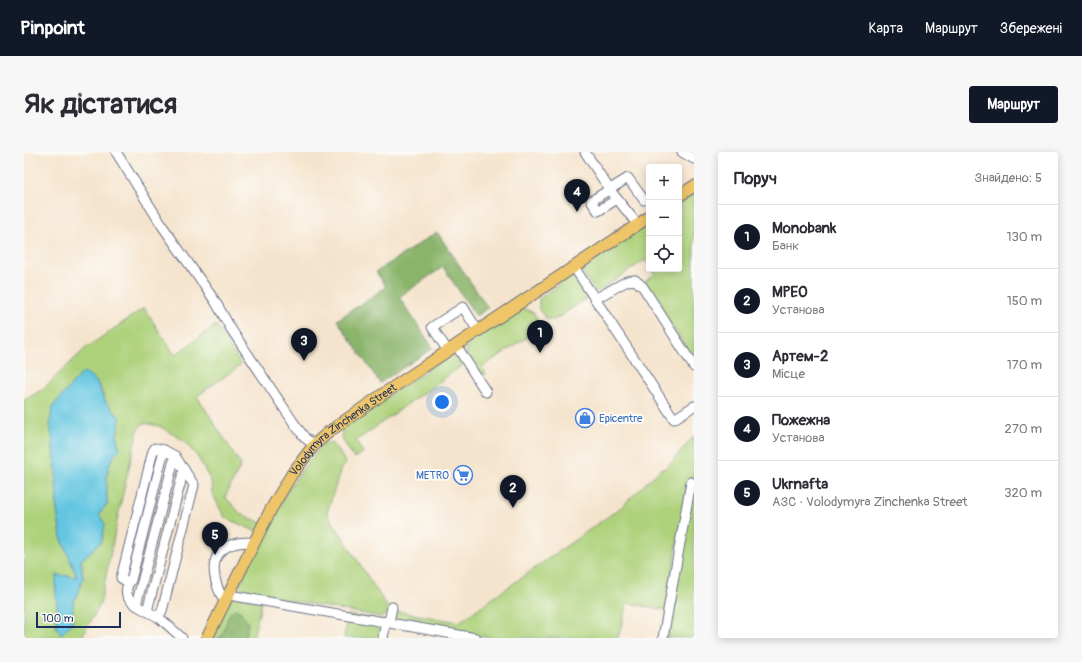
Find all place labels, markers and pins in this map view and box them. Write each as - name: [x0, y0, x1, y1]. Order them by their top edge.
- pin: 4: [564, 179, 590, 212]
- pin: 1: [527, 320, 553, 353]
- pin: 3: [291, 328, 317, 361]
- shop icon: Epicentre: [574, 407, 596, 429]
- place label: Epicentre: [599, 412, 643, 425]
- supermarket icon: METRO: [452, 464, 474, 486]
- place label: METRO: [416, 469, 449, 482]
- pin: 2: [500, 475, 526, 508]
- pin: 5: [202, 522, 228, 555]

